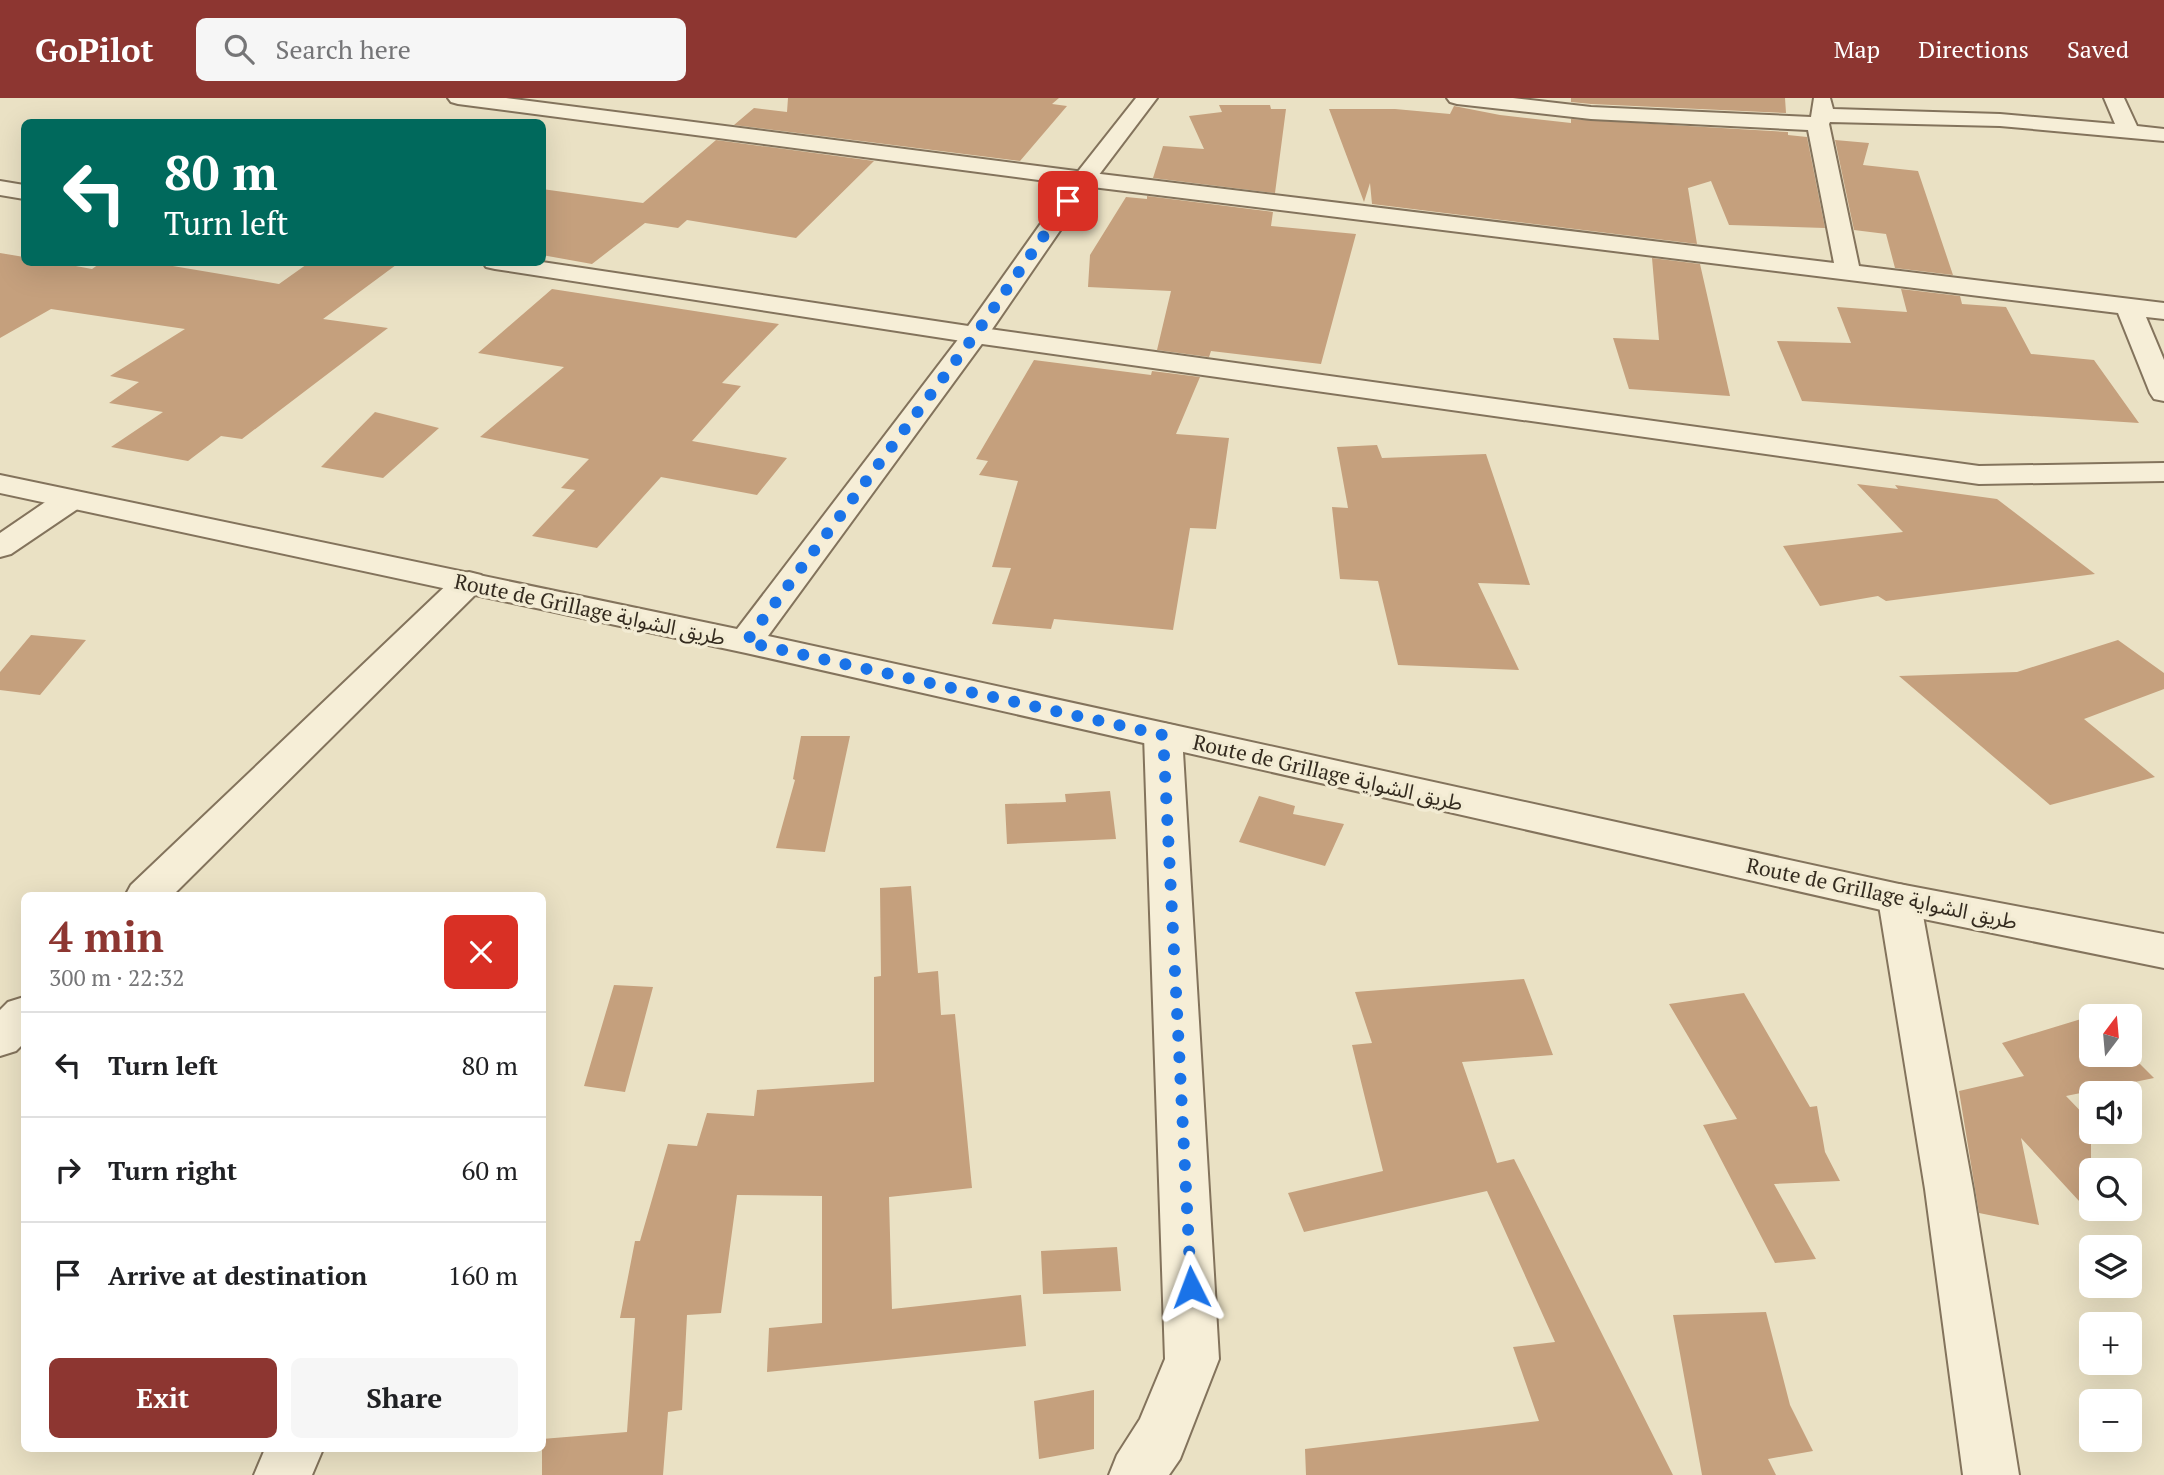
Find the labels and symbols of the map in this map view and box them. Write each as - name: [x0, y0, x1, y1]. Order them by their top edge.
- pin: [1038, 171, 1098, 231]
- street label: Route de Grillage طريق الشواية: [452, 567, 728, 651]
- street label: Route de Grillage طريق الشواية: [1190, 727, 1466, 817]
- street label: Route de Grillage طريق الشواية: [1744, 851, 2020, 935]
- north arrow: [2079, 1004, 2142, 1068]
- position arrow: [1154, 1250, 1228, 1324]

